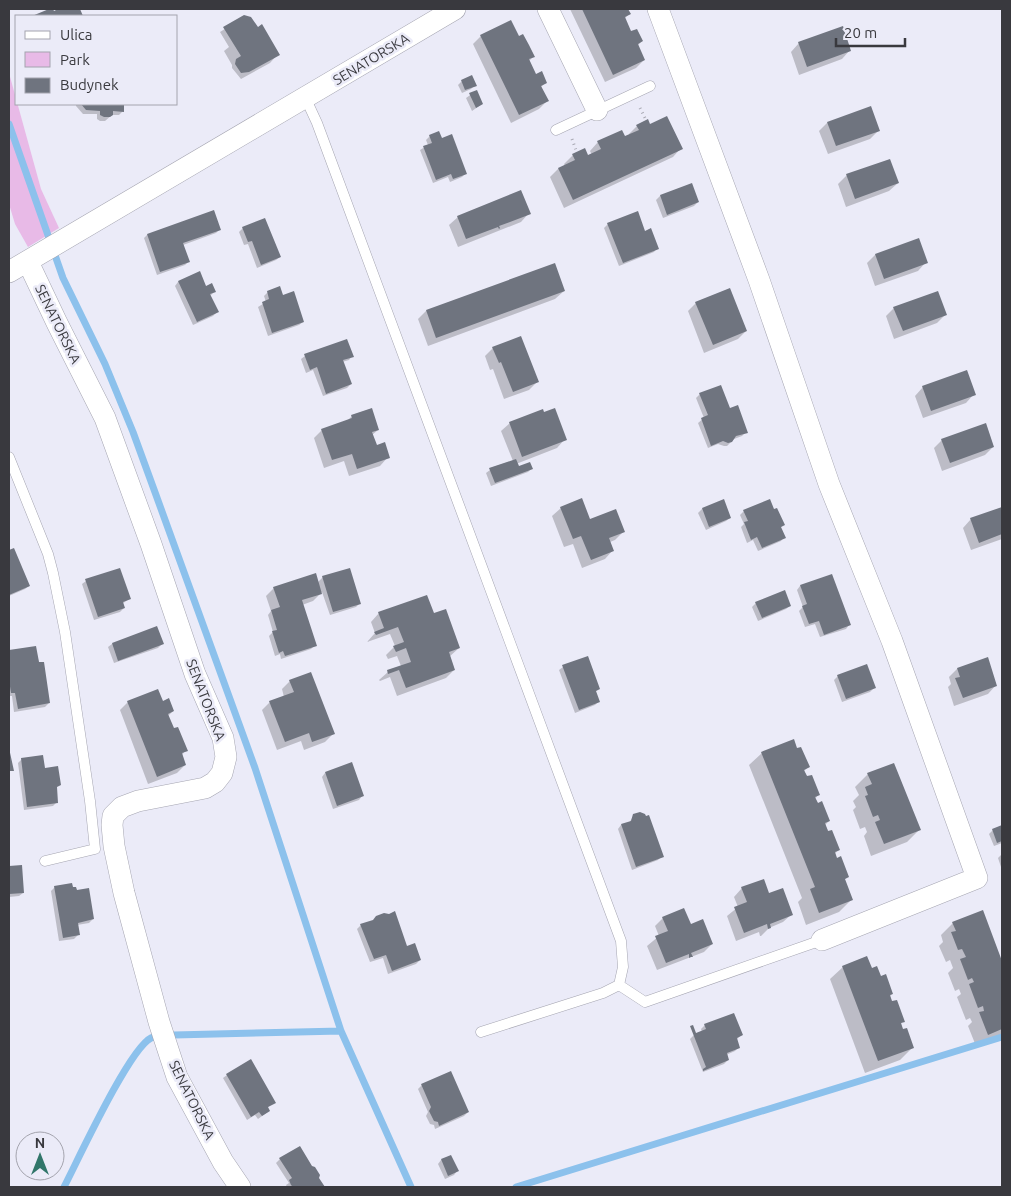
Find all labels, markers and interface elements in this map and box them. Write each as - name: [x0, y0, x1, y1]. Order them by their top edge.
- legend: [15, 15, 178, 105]
- scale bar: [836, 15, 905, 47]
- text: 20 m: [844, 24, 877, 41]
- text: Ulica: [60, 26, 92, 43]
- street label: SENATORSKA: [330, 30, 412, 88]
- text: Park: [60, 51, 90, 68]
- text: Budynek: [60, 76, 119, 93]
- street label: SENATORSKA: [32, 282, 84, 366]
- street label: SENATORSKA: [183, 657, 229, 743]
- street label: SENATORSKA: [166, 1058, 218, 1142]
- north arrow: [15, 1131, 65, 1181]
- text: N: [35, 1135, 45, 1151]

